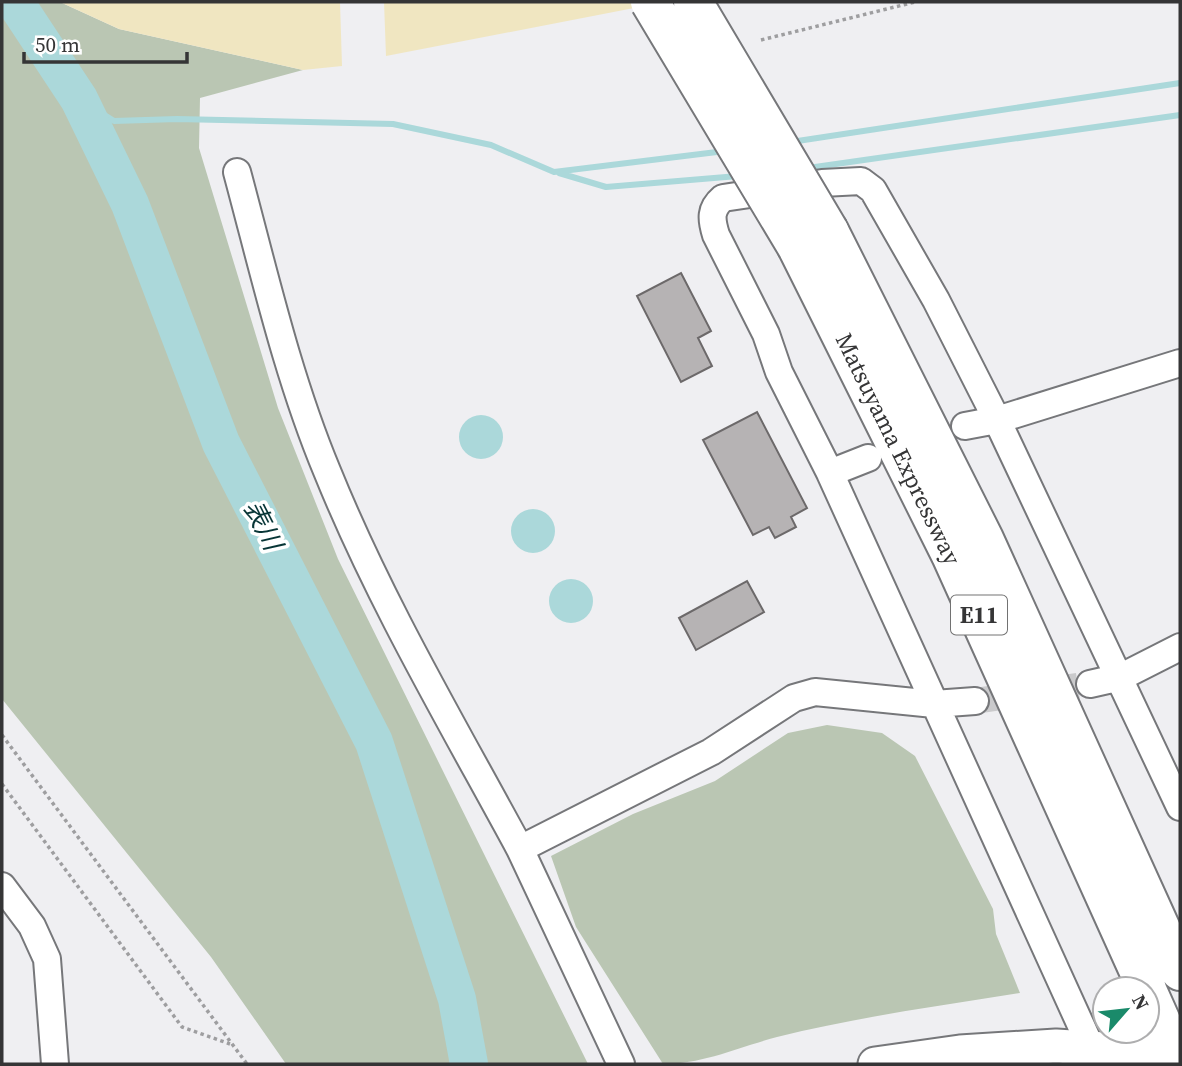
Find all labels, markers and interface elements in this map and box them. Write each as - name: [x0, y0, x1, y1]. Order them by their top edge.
- scale bar: [24, 21, 187, 65]
- text: 50 m: [35, 30, 80, 59]
- street label: Matsuyama Expressway: [828, 327, 969, 571]
- water label: 表川: [235, 494, 292, 559]
- road number: E11: [951, 596, 1007, 635]
- north arrow: [1091, 975, 1161, 1045]
- text: N: [1126, 990, 1156, 1014]

